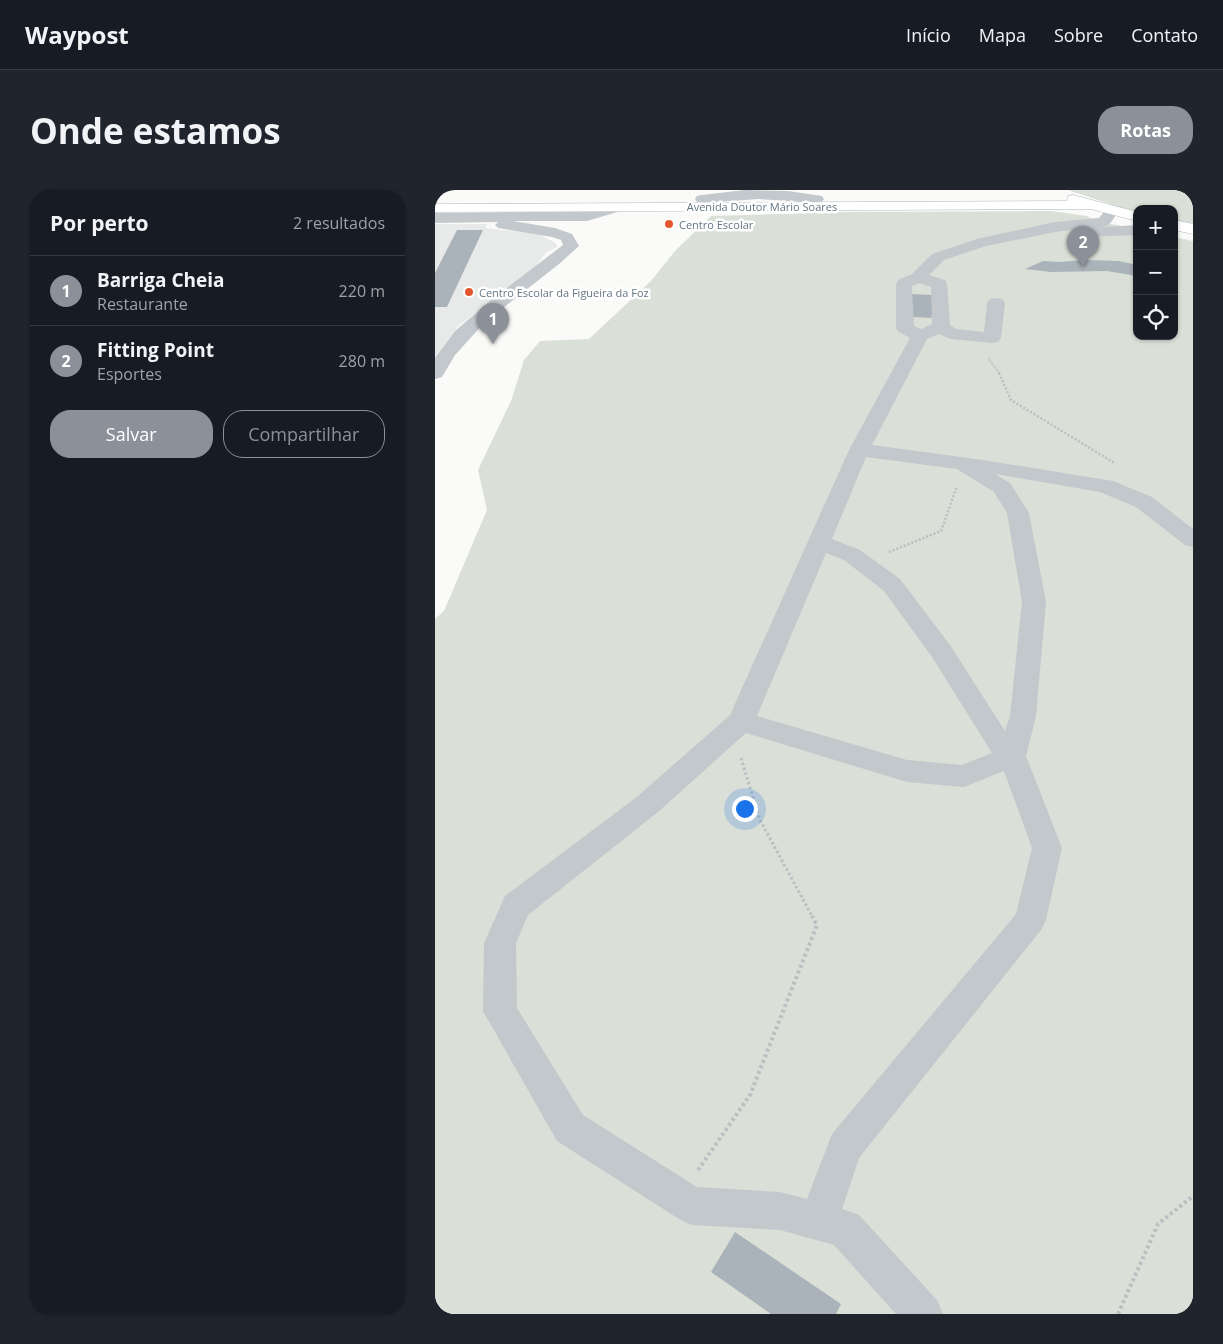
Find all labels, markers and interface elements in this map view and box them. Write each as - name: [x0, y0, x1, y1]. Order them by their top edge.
- text: Waypost: [25, 18, 129, 51]
- text: Início: [906, 23, 951, 47]
- text: Mapa: [979, 23, 1026, 47]
- text: Sobre: [1054, 23, 1103, 47]
- text: Contato: [1131, 23, 1198, 47]
- button: Rotas: [1098, 106, 1193, 154]
- text: Onde estamos: [30, 107, 281, 154]
- street label: Avenida Doutor Mário Soares: [687, 199, 837, 214]
- map controls: [1133, 205, 1178, 340]
- button: +: [1133, 205, 1178, 250]
- text: Por perto: [50, 209, 149, 237]
- text: 2 resultados: [293, 212, 385, 234]
- place label: Centro Escolar: [679, 217, 754, 232]
- marker: Centro Escolar: [663, 218, 675, 230]
- pin: 2: [1067, 226, 1099, 267]
- button: −: [1133, 250, 1178, 295]
- text: Barriga Cheia: [97, 267, 225, 293]
- text: 1: [61, 280, 71, 302]
- text: 220 m: [339, 280, 385, 302]
- place label: Centro Escolar da Figueira da Foz: [479, 285, 649, 300]
- marker: Centro Escolar da Figueira da Foz: [463, 286, 475, 298]
- text: Restaurante: [97, 293, 188, 315]
- button: locate: [1133, 295, 1178, 340]
- pin: 1: [477, 303, 509, 344]
- text: Fitting Point: [97, 337, 214, 363]
- text: 2: [61, 350, 71, 372]
- text: 280 m: [339, 350, 385, 372]
- text: Esportes: [97, 363, 162, 385]
- button: Salvar: [50, 410, 213, 458]
- button: Compartilhar: [223, 410, 385, 458]
- your location: [732, 796, 758, 822]

